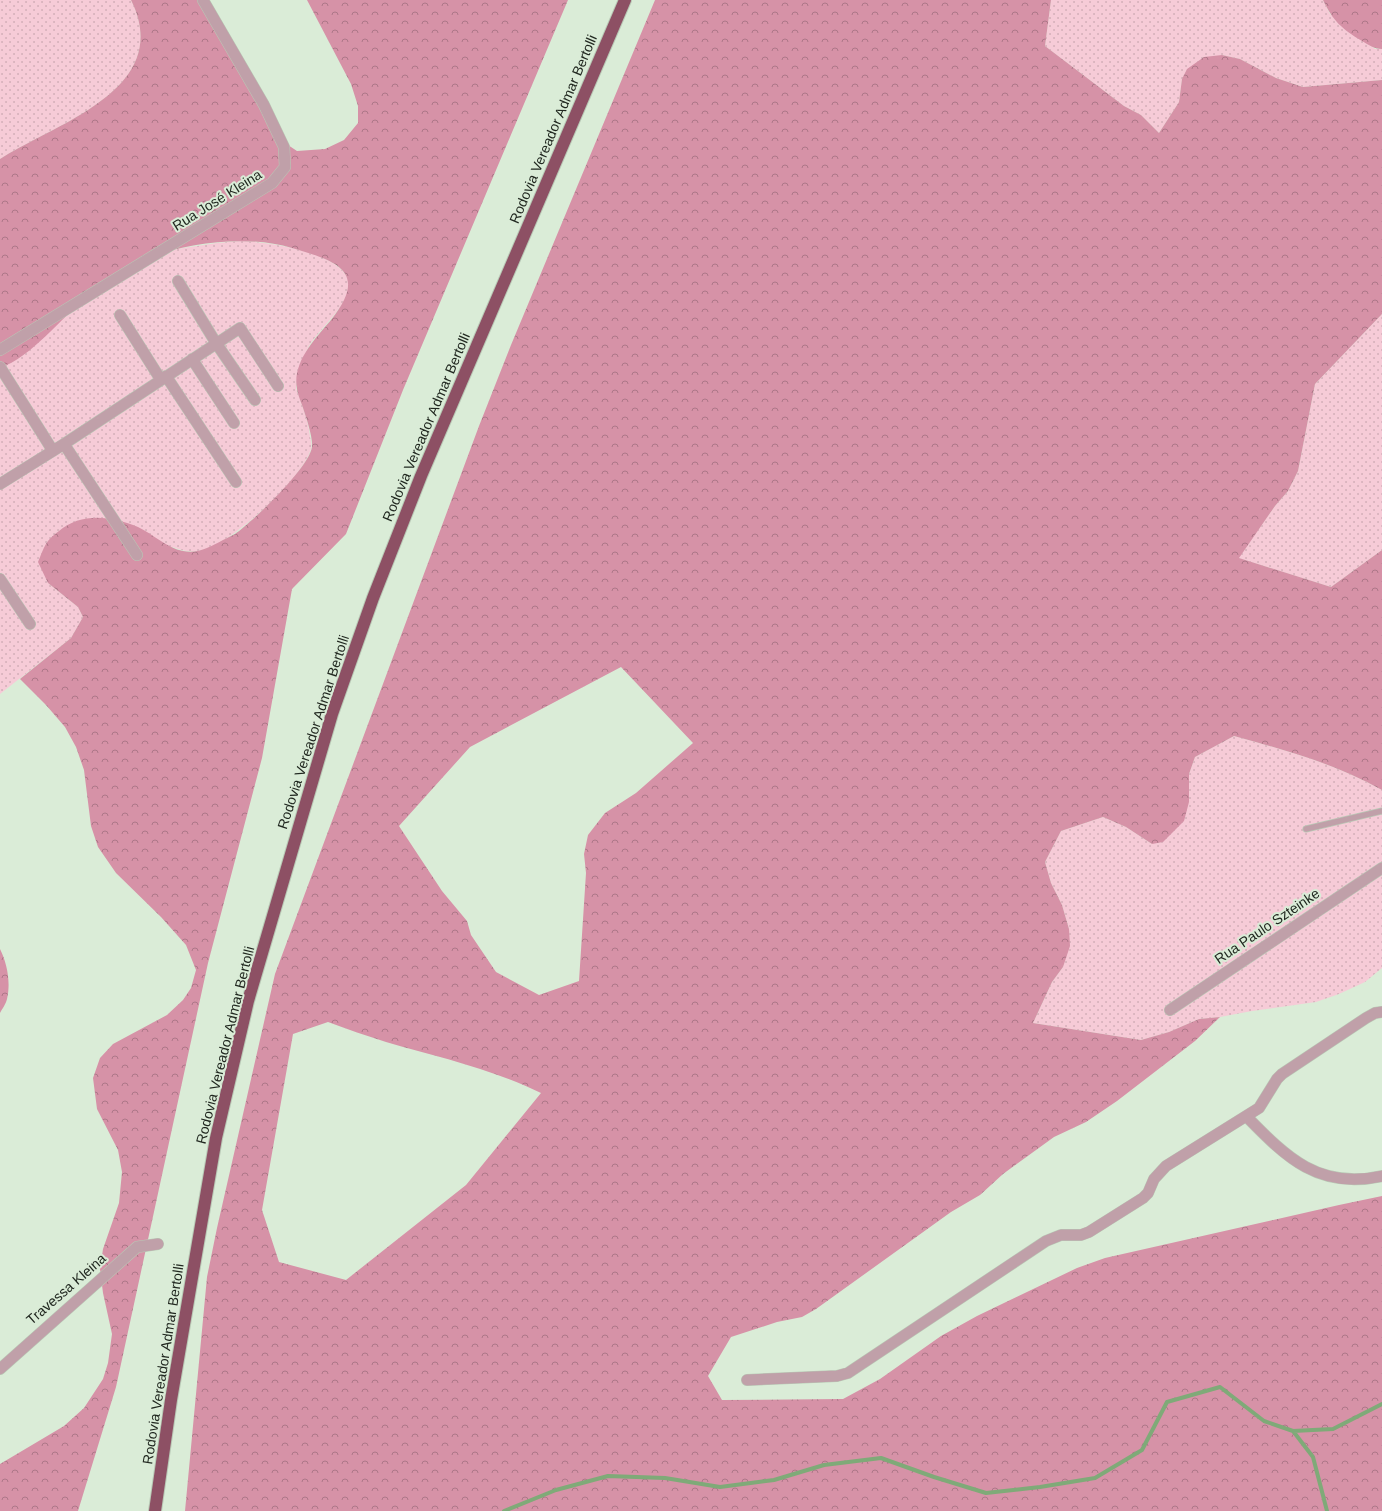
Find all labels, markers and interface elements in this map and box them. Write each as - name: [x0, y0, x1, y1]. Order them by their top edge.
- street label: Rodovia Vereador Admar Bertolli: [506, 32, 600, 226]
- street label: Rua José Kleina: [170, 166, 265, 234]
- street label: Rodovia Vereador Admar Bertolli: [379, 330, 473, 524]
- street label: Rodovia Vereador Admar Bertolli: [274, 633, 352, 831]
- street label: Rua Paulo Szteinke: [1212, 885, 1323, 967]
- street label: Rodovia Vereador Admar Bertolli: [193, 945, 257, 1145]
- street label: Travessa Kleina: [23, 1250, 109, 1328]
- street label: Rodovia Vereador Admar Bertolli: [139, 1262, 187, 1466]

